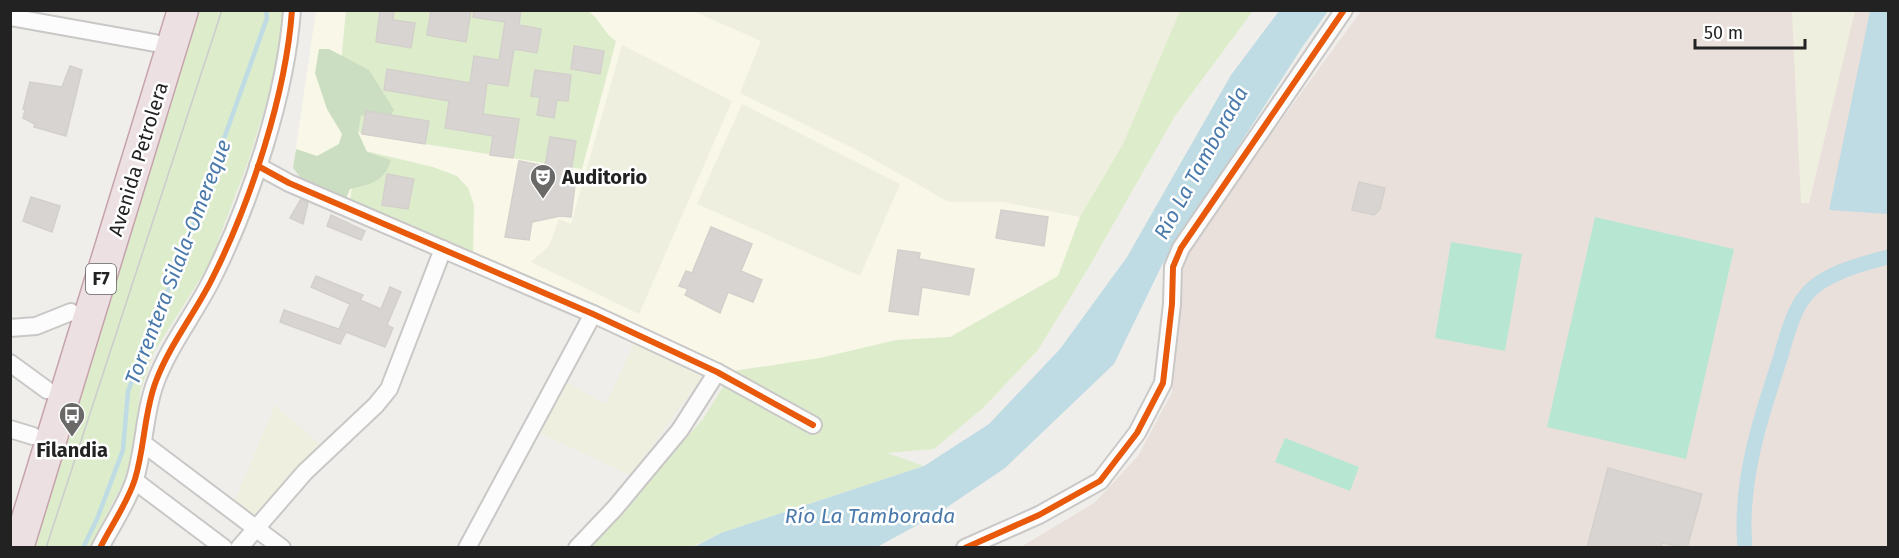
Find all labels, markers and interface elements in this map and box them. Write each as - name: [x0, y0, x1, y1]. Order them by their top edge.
- scale bar: [1695, 12, 1804, 50]
- text: 50 m: [1704, 22, 1743, 44]
- street label: Avenida Petrolera: [103, 79, 173, 239]
- water label: Río La Tamborada: [1148, 82, 1254, 244]
- water label: Torrentera Silala-Omereque: [119, 136, 237, 388]
- theatre icon: Auditorio: [528, 162, 558, 200]
- place label: Auditorio: [561, 165, 648, 189]
- road number: F7: [86, 264, 116, 294]
- bus stop icon: Filandia: [57, 400, 87, 438]
- place label: Filandia: [36, 438, 108, 462]
- water label: Río La Tamborada: [785, 503, 955, 529]

